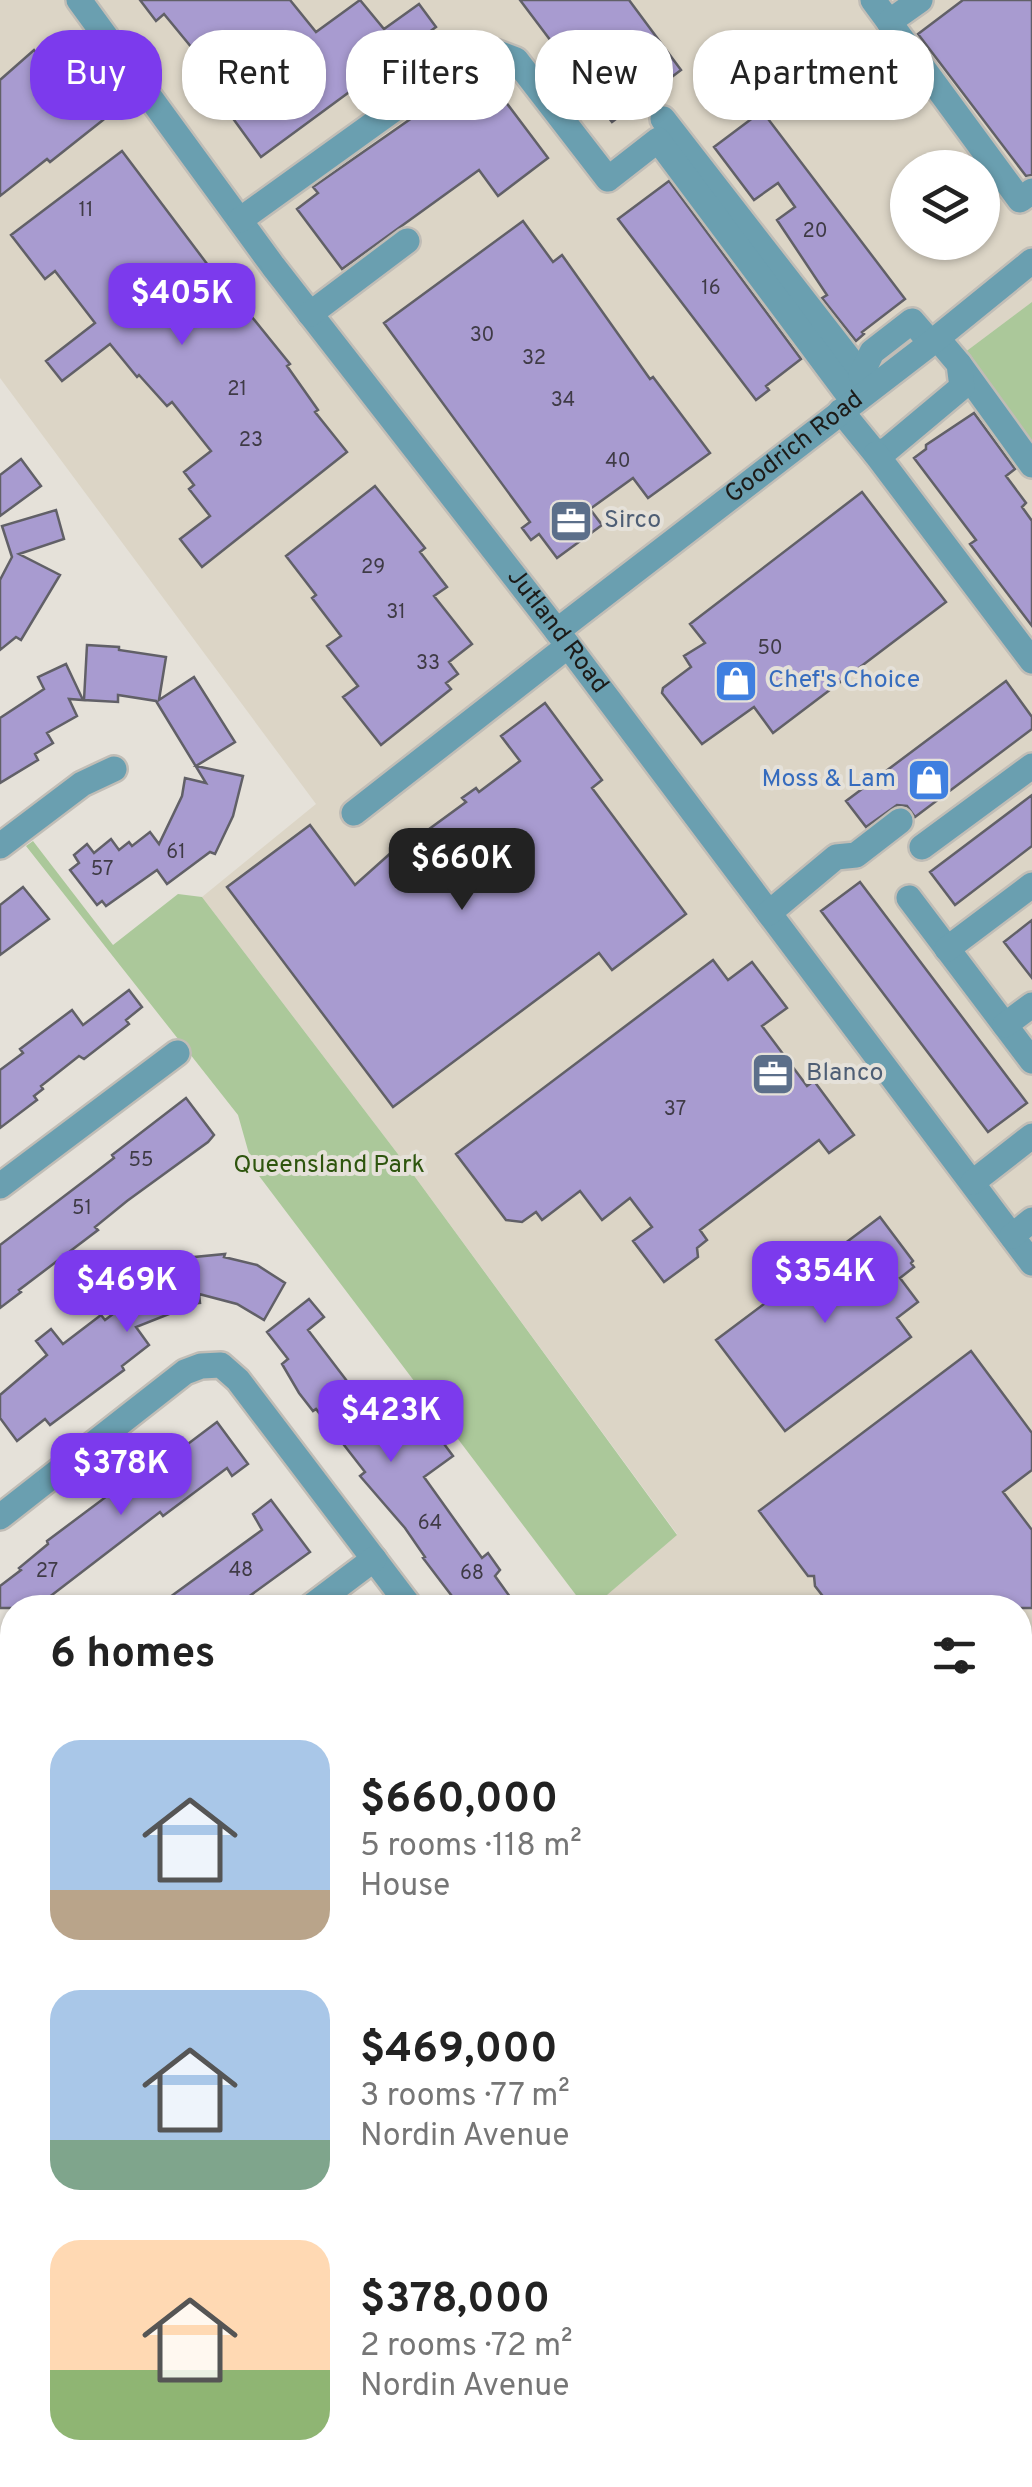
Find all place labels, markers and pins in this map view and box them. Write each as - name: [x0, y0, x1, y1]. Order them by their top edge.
- pin: $405K: [112, 263, 252, 348]
- office icon: Sirco: [548, 498, 594, 544]
- place label: Sirco: [604, 505, 661, 537]
- shop icon: Chef's Choice: [713, 658, 759, 704]
- place label: Chef's Choice: [768, 665, 920, 697]
- shop icon: Moss & Lam: [906, 757, 952, 803]
- place label: Moss & Lam: [761, 764, 896, 796]
- pin: $660K: [392, 828, 532, 913]
- office icon: Blanco: [750, 1051, 796, 1097]
- place label: Blanco: [806, 1058, 884, 1090]
- pin: $354K: [755, 1241, 895, 1326]
- pin: $469K: [57, 1250, 197, 1335]
- pin: $423K: [321, 1380, 461, 1465]
- pin: $378K: [51, 1433, 191, 1518]

